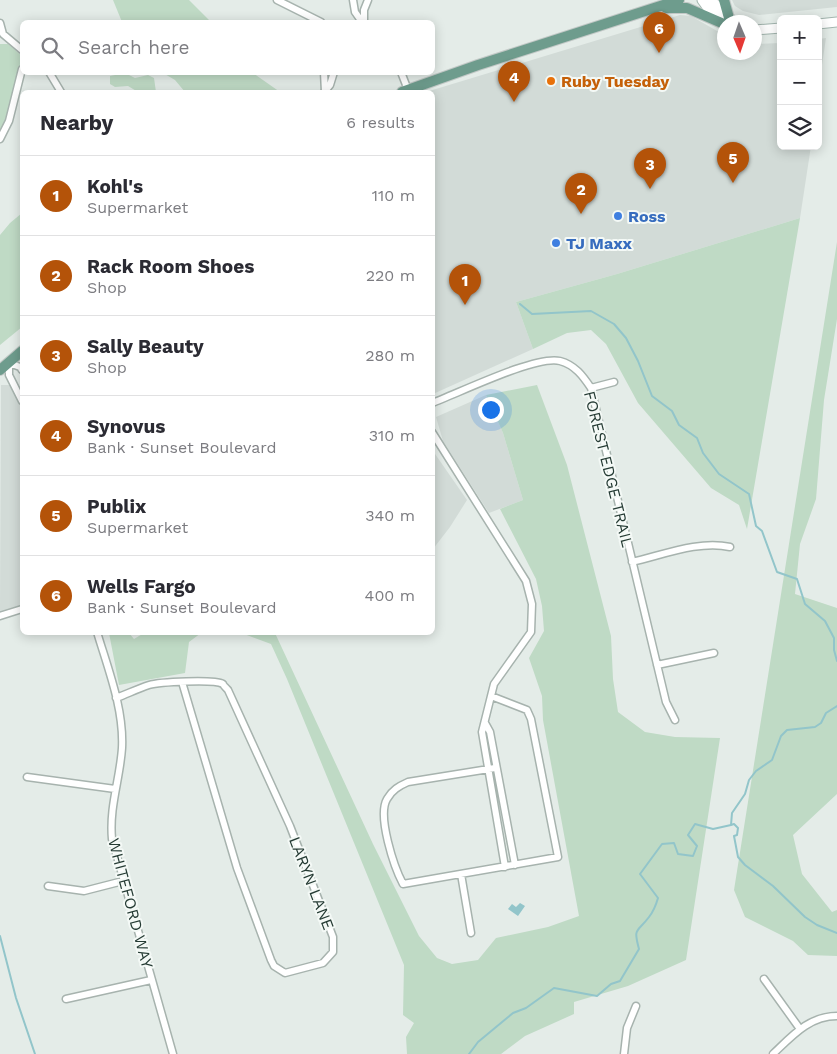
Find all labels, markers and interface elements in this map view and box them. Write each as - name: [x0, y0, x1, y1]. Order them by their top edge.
- pin: 6: [643, 12, 675, 53]
- north arrow: [717, 15, 762, 60]
- map controls: [777, 15, 822, 150]
- button: +: [777, 15, 822, 60]
- search box: [20, 20, 435, 75]
- icon: search: [38, 34, 66, 62]
- text: Search here: [78, 36, 189, 59]
- button: −: [777, 60, 822, 105]
- pin: 4: [498, 61, 530, 102]
- place label: Ruby Tuesday: [561, 72, 670, 91]
- marker: Ruby Tuesday: [545, 75, 557, 87]
- button: layers: [777, 105, 822, 150]
- text: Nearby: [40, 110, 113, 135]
- text: 6 results: [346, 113, 415, 132]
- pin: 5: [717, 142, 749, 183]
- pin: 3: [634, 148, 666, 189]
- pin: 2: [565, 173, 597, 214]
- text: Kohl's: [87, 175, 143, 198]
- text: 1: [53, 186, 59, 205]
- text: 110 m: [372, 186, 415, 205]
- text: Supermarket: [87, 198, 188, 217]
- place label: Ross: [628, 207, 666, 226]
- marker: Ross: [612, 210, 624, 222]
- place label: TJ Maxx: [566, 234, 633, 253]
- marker: TJ Maxx: [550, 237, 562, 249]
- text: Rack Room Shoes: [87, 255, 254, 278]
- pin: 1: [449, 264, 481, 305]
- text: 2: [51, 266, 61, 285]
- text: 220 m: [366, 266, 415, 285]
- text: Shop: [87, 278, 127, 297]
- text: Sally Beauty: [87, 335, 204, 358]
- text: 3: [51, 346, 61, 365]
- text: 280 m: [365, 346, 415, 365]
- text: Shop: [87, 358, 127, 377]
- street label: FOREST EDGE TRAIL: [580, 389, 637, 550]
- your location: [478, 397, 504, 423]
- text: Synovus: [87, 415, 165, 438]
- text: 4: [51, 426, 61, 445]
- text: 310 m: [369, 426, 415, 445]
- text: Bank · Sunset Boulevard: [87, 438, 277, 457]
- text: Publix: [87, 495, 146, 518]
- text: 5: [51, 506, 61, 525]
- text: 340 m: [365, 506, 415, 525]
- text: Supermarket: [87, 518, 188, 537]
- text: Wells Fargo: [87, 575, 196, 598]
- text: 6: [51, 586, 61, 605]
- text: 400 m: [365, 586, 415, 605]
- text: Bank · Sunset Boulevard: [87, 598, 277, 617]
- street label: LARYN LANE: [285, 834, 338, 933]
- street label: WHITEFORD WAY: [104, 836, 157, 970]

